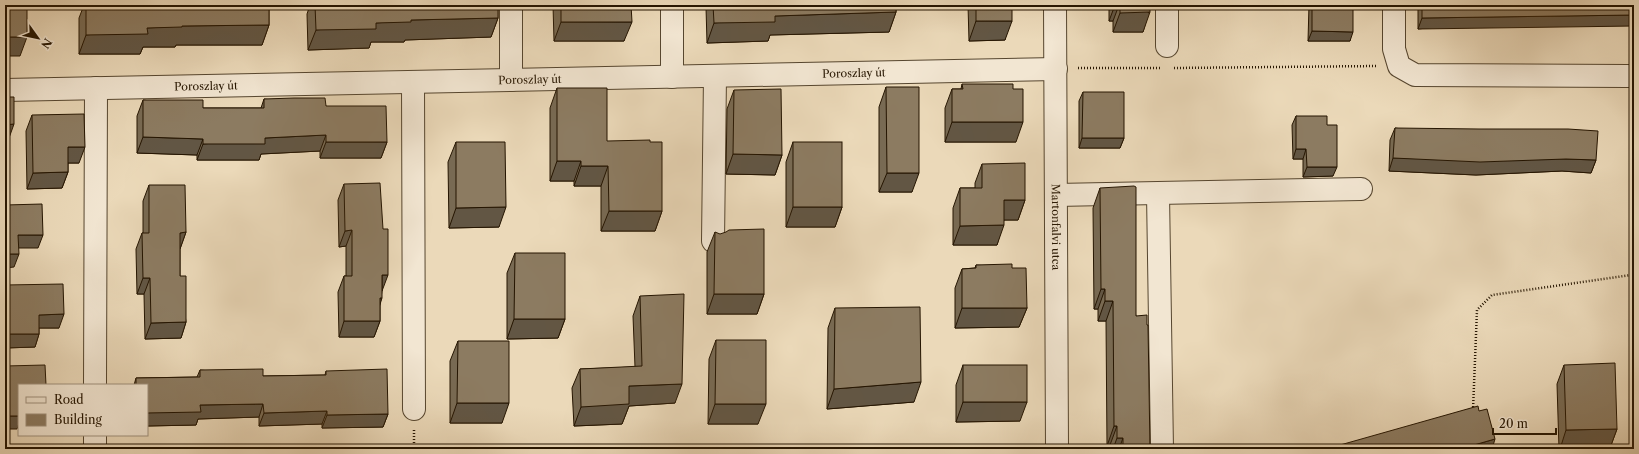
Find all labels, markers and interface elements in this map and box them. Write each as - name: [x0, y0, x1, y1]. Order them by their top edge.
- north arrow: [18, 18, 58, 58]
- text: N: [38, 36, 55, 52]
- street label: Poroszlay út: [822, 65, 886, 81]
- street label: Poroszlay út: [498, 72, 562, 87]
- street label: Poroszlay út: [174, 78, 238, 94]
- street label: Martonfalvi utca: [1049, 184, 1063, 270]
- legend: [18, 384, 148, 436]
- text: Road: [54, 392, 84, 407]
- scale bar: [1493, 410, 1556, 436]
- text: Building: [54, 412, 102, 427]
- text: 20 m: [1499, 416, 1528, 431]

